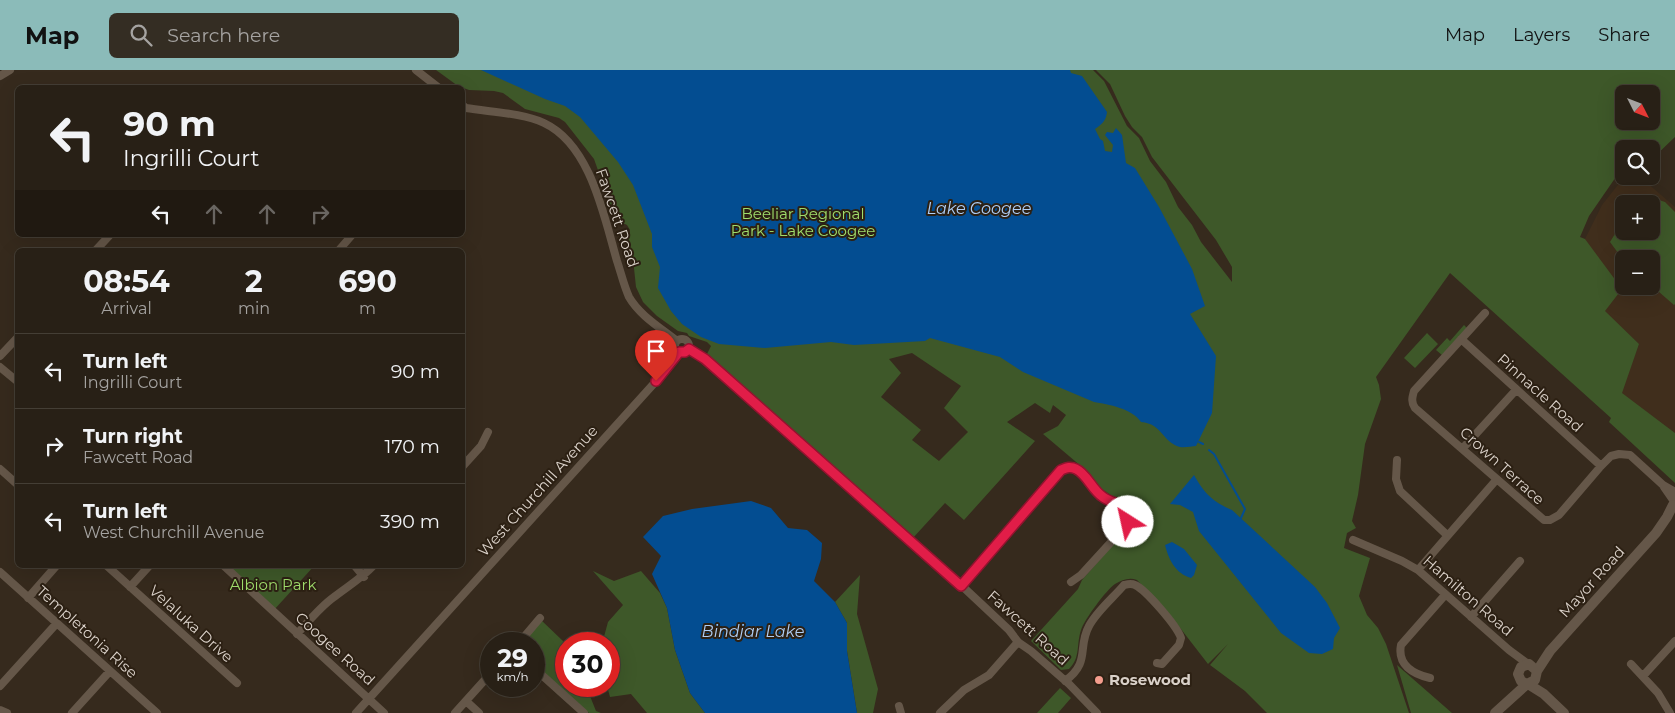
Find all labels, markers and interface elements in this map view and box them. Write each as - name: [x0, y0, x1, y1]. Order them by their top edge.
- search box: [109, 13, 459, 58]
- text: Map: [25, 21, 79, 50]
- icon: search: [127, 21, 155, 49]
- text: Search here: [167, 24, 280, 47]
- text: Map: [1445, 24, 1485, 46]
- text: Layers: [1513, 24, 1570, 46]
- text: Share: [1598, 24, 1650, 46]
- north arrow: [1615, 85, 1660, 130]
- map controls: [1615, 85, 1660, 295]
- text: 90 m: [123, 102, 216, 145]
- icon: left: [40, 105, 105, 170]
- button: search: [1615, 140, 1660, 185]
- text: Ingrilli Court: [123, 145, 259, 172]
- street label: Fawcett Road: [592, 166, 643, 270]
- button: +: [1615, 195, 1660, 240]
- water label: Lake Coogee: [927, 199, 1031, 218]
- icon: left: [147, 200, 175, 228]
- icon: ahead: [200, 200, 228, 228]
- icon: ahead: [253, 200, 281, 228]
- icon: right: [306, 200, 334, 228]
- park label: Beeliar Regional Park - Lake Coogee: [731, 204, 875, 240]
- button: −: [1615, 250, 1660, 295]
- text: 08:54: [83, 263, 170, 300]
- text: 2: [245, 263, 263, 300]
- text: 690: [338, 263, 397, 300]
- text: Arrival: [101, 299, 152, 318]
- text: min: [238, 299, 270, 318]
- text: m: [359, 299, 376, 318]
- pin: [635, 330, 677, 381]
- icon: arrive: [642, 337, 670, 365]
- street label: Pinnacle Road: [1494, 349, 1587, 436]
- text: Turn left: [83, 350, 168, 373]
- icon: left: [40, 357, 68, 385]
- text: 90 m: [391, 360, 440, 383]
- text: Ingrilli Court: [83, 373, 182, 392]
- street label: West Churchill Avenue: [474, 421, 602, 560]
- street label: Crown Terrace: [1456, 423, 1549, 509]
- text: Turn right: [83, 425, 183, 448]
- icon: right: [40, 432, 68, 460]
- text: 170 m: [385, 435, 440, 458]
- text: Fawcett Road: [83, 448, 193, 467]
- position arrow: [1101, 495, 1153, 547]
- text: Turn left: [83, 500, 168, 523]
- icon: left: [40, 507, 68, 535]
- text: 390 m: [380, 510, 440, 533]
- text: West Churchill Avenue: [83, 523, 264, 542]
- street label: Mayor Road: [1555, 542, 1629, 621]
- street label: Hamilton Road: [1419, 551, 1517, 640]
- park label: Albion Park: [230, 575, 316, 594]
- street label: Templetonia Rise: [33, 581, 142, 682]
- street label: Velaluka Drive: [145, 581, 237, 666]
- street label: Fawcett Road: [984, 586, 1073, 669]
- street label: Coogee Road: [292, 608, 379, 689]
- water label: Bindjar Lake: [702, 622, 804, 641]
- speed limit sign: 30: [555, 632, 620, 697]
- text: 29: [497, 643, 528, 673]
- text: km/h: [496, 669, 529, 684]
- place label: Rosewood: [1109, 670, 1191, 689]
- marker: Rosewood: [1093, 674, 1105, 686]

